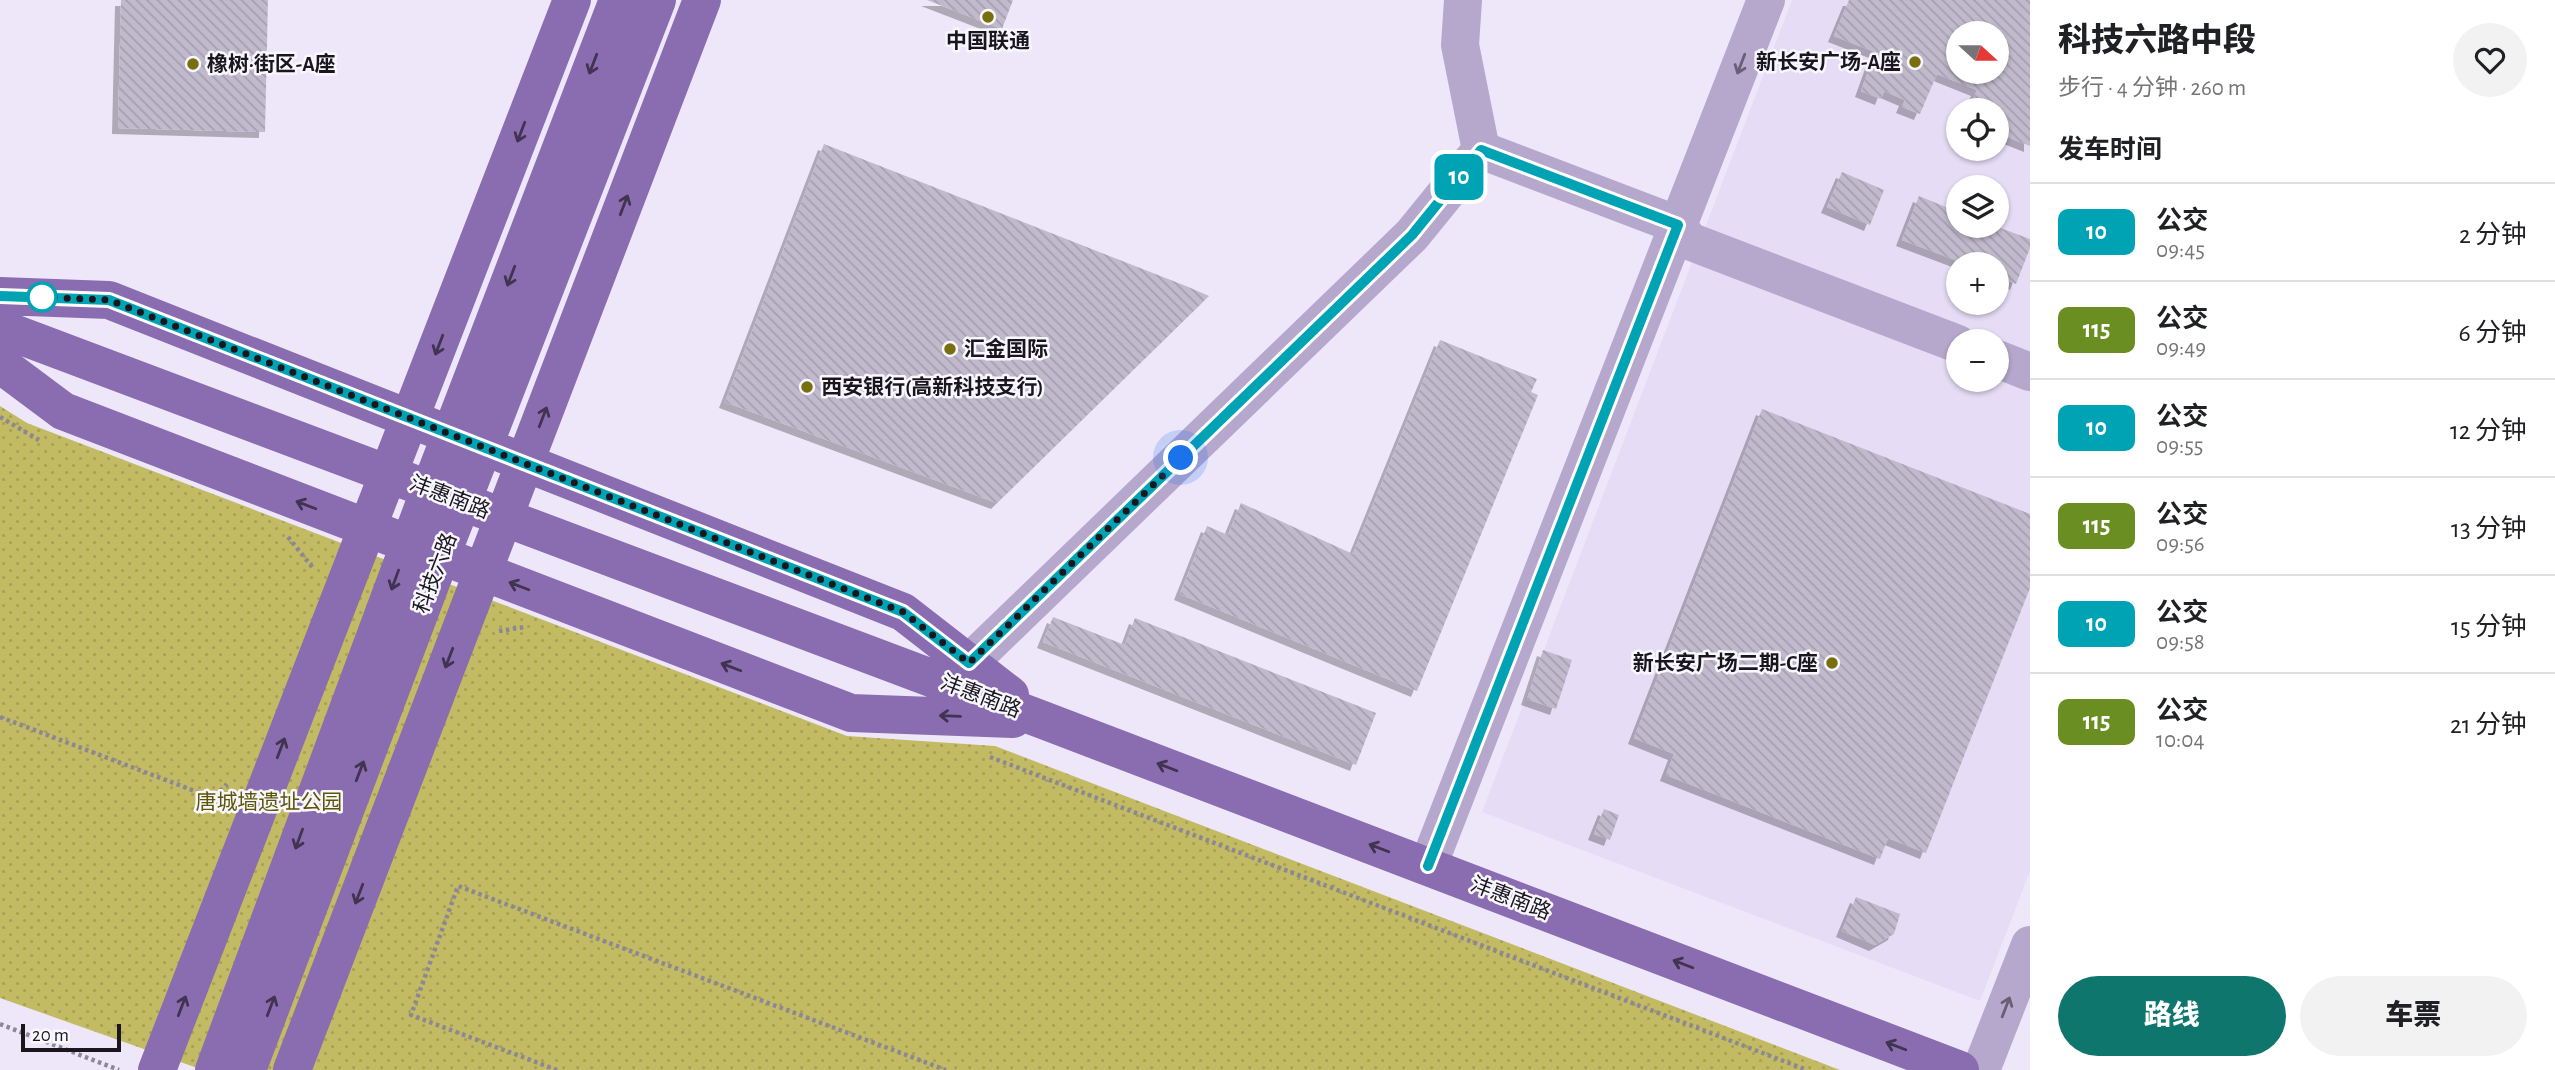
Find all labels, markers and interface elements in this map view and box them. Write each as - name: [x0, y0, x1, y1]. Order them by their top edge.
- marker: 中国联通: [980, 9, 996, 25]
- north arrow: [1946, 21, 2009, 84]
- map controls: [1946, 21, 2009, 392]
- button: heart: [2453, 23, 2527, 97]
- text: 科技六路中段: [2058, 25, 2256, 58]
- place label: 中国联通: [946, 30, 1030, 52]
- place label: 新长安广场-A座: [1756, 50, 1901, 73]
- place label: 橡树·街区-A座: [207, 52, 336, 75]
- one-way arrow: [586, 52, 599, 74]
- one-way arrow: [1734, 52, 1747, 74]
- marker: 新长安广场-A座: [1907, 54, 1923, 70]
- marker: 橡树·街区-A座: [185, 56, 201, 72]
- text: 步行 · 4 分钟 · 260 m: [2058, 77, 2246, 100]
- button: locate: [1946, 98, 2009, 161]
- one-way arrow: [514, 121, 527, 143]
- text: 发车时间: [2058, 137, 2162, 163]
- line badge: 10: [1428, 154, 1490, 200]
- text: 10: [1448, 165, 1470, 189]
- button: layers: [1946, 175, 2009, 238]
- one-way arrow: [619, 194, 632, 216]
- text: 公交: [2156, 208, 2208, 234]
- text: 10: [2086, 220, 2107, 244]
- text: 2 分钟: [2459, 222, 2527, 248]
- text: 09:45: [2156, 239, 2205, 262]
- button: +: [1946, 252, 2009, 315]
- one-way arrow: [504, 265, 517, 286]
- unlabelled marker: [27, 282, 57, 312]
- text: 公交: [2156, 306, 2208, 332]
- text: 115: [2083, 318, 2110, 342]
- text: 6 分钟: [2458, 320, 2527, 346]
- button: −: [1946, 329, 2009, 392]
- one-way arrow: [432, 333, 445, 355]
- place label: 汇金国际: [964, 337, 1048, 360]
- text: 09:49: [2156, 337, 2206, 360]
- marker: 汇金国际: [942, 341, 958, 357]
- place label: 西安银行(高新科技支行): [821, 375, 1044, 398]
- marker: 西安银行(高新科技支行): [799, 379, 815, 395]
- text: 公交: [2156, 404, 2208, 430]
- one-way arrow: [538, 407, 550, 428]
- text: 10: [2086, 416, 2107, 440]
- text: 12 分钟: [2450, 418, 2527, 444]
- text: 09:55: [2156, 435, 2203, 458]
- your location: [1163, 440, 1198, 475]
- street label: 沣惠南路: [407, 472, 493, 522]
- one-way arrow: [296, 498, 317, 510]
- text: 公交: [2156, 502, 2208, 528]
- text: 115: [2083, 514, 2110, 538]
- text: 13 分钟: [2451, 516, 2527, 542]
- street label: 科技六路: [410, 530, 460, 616]
- text: 09:56: [2156, 533, 2205, 556]
- one-way arrow: [388, 569, 401, 591]
- one-way arrow: [508, 578, 530, 591]
- text: 公交: [2156, 600, 2208, 626]
- text: 10: [2086, 612, 2107, 636]
- text: 15 分钟: [2451, 614, 2527, 640]
- text: 09:58: [2156, 631, 2205, 654]
- one-way arrow: [442, 647, 455, 669]
- place label: 新长安广场二期-C座: [1633, 651, 1818, 674]
- marker: 新长安广场二期-C座: [1824, 655, 1840, 671]
- one-way arrow: [721, 660, 742, 673]
- street label: 沣惠南路: [938, 671, 1024, 721]
- text: 公交: [2156, 698, 2208, 724]
- one-way arrow: [939, 710, 962, 723]
- text: 115: [2083, 710, 2110, 734]
- text: 21 分钟: [2450, 712, 2527, 738]
- text: 10:04: [2156, 729, 2205, 752]
- one-way arrow: [276, 738, 289, 760]
- one-way arrow: [1156, 759, 1178, 772]
- one-way arrow: [355, 760, 368, 782]
- park label: 唐城墙遗址公园: [196, 791, 343, 813]
- one-way arrow: [292, 828, 305, 850]
- one-way arrow: [1369, 841, 1391, 853]
- street label: 沣惠南路: [1468, 873, 1554, 923]
- one-way arrow: [351, 882, 364, 904]
- one-way arrow: [1673, 957, 1695, 970]
- button: 路线: [2058, 976, 2286, 1056]
- button: 车票: [2300, 976, 2527, 1056]
- one-way arrow: [176, 996, 189, 1018]
- one-way arrow: [266, 996, 278, 1018]
- one-way arrow: [2000, 997, 2013, 1019]
- scale bar: [21, 1021, 121, 1053]
- text: 20 m: [32, 1026, 69, 1045]
- one-way arrow: [1885, 1038, 1907, 1051]

